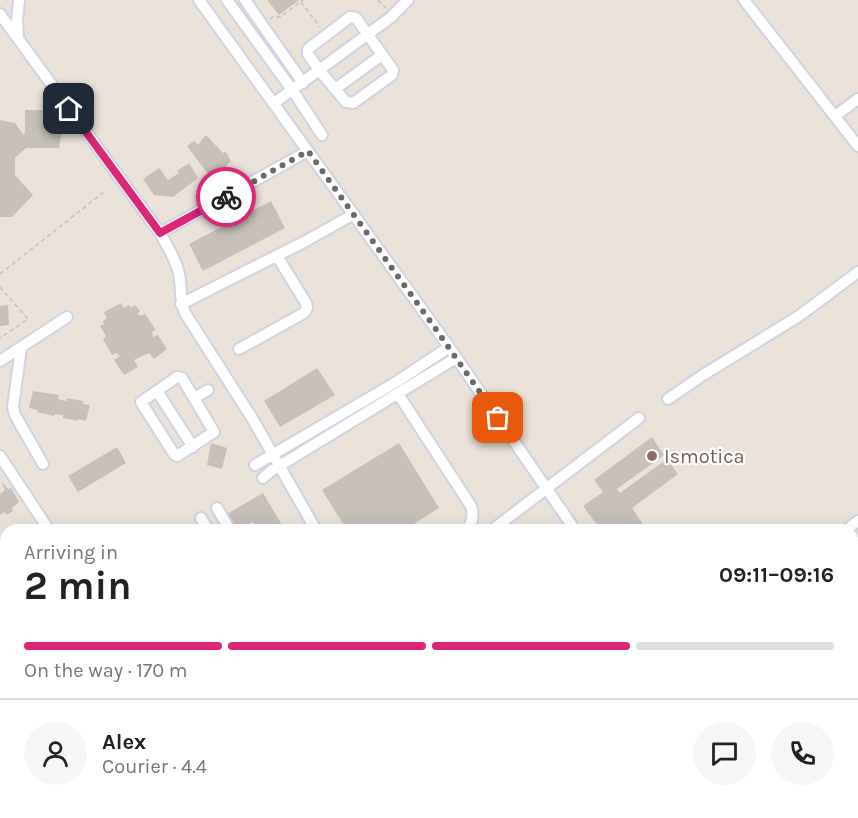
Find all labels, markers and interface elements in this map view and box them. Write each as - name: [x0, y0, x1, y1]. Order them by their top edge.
- pin: [43, 83, 94, 134]
- icon: home: [52, 92, 85, 125]
- courier: [196, 167, 256, 227]
- icon: bike: [210, 181, 243, 214]
- pin: [472, 392, 523, 443]
- icon: bag: [481, 401, 514, 434]
- place label: Ismotica: [664, 445, 745, 468]
- marker: Ismotica: [645, 449, 659, 463]
- text: Arriving in: [24, 541, 118, 564]
- text: 09:11–09:16: [719, 562, 834, 588]
- text: 2 min: [24, 563, 132, 609]
- text: On the way · 170 m: [24, 659, 188, 682]
- button: person: [24, 722, 87, 785]
- button: chat: [693, 722, 756, 785]
- button: phone: [771, 722, 834, 785]
- text: Alex: [102, 729, 146, 755]
- text: Courier · 4.4: [102, 755, 207, 778]

